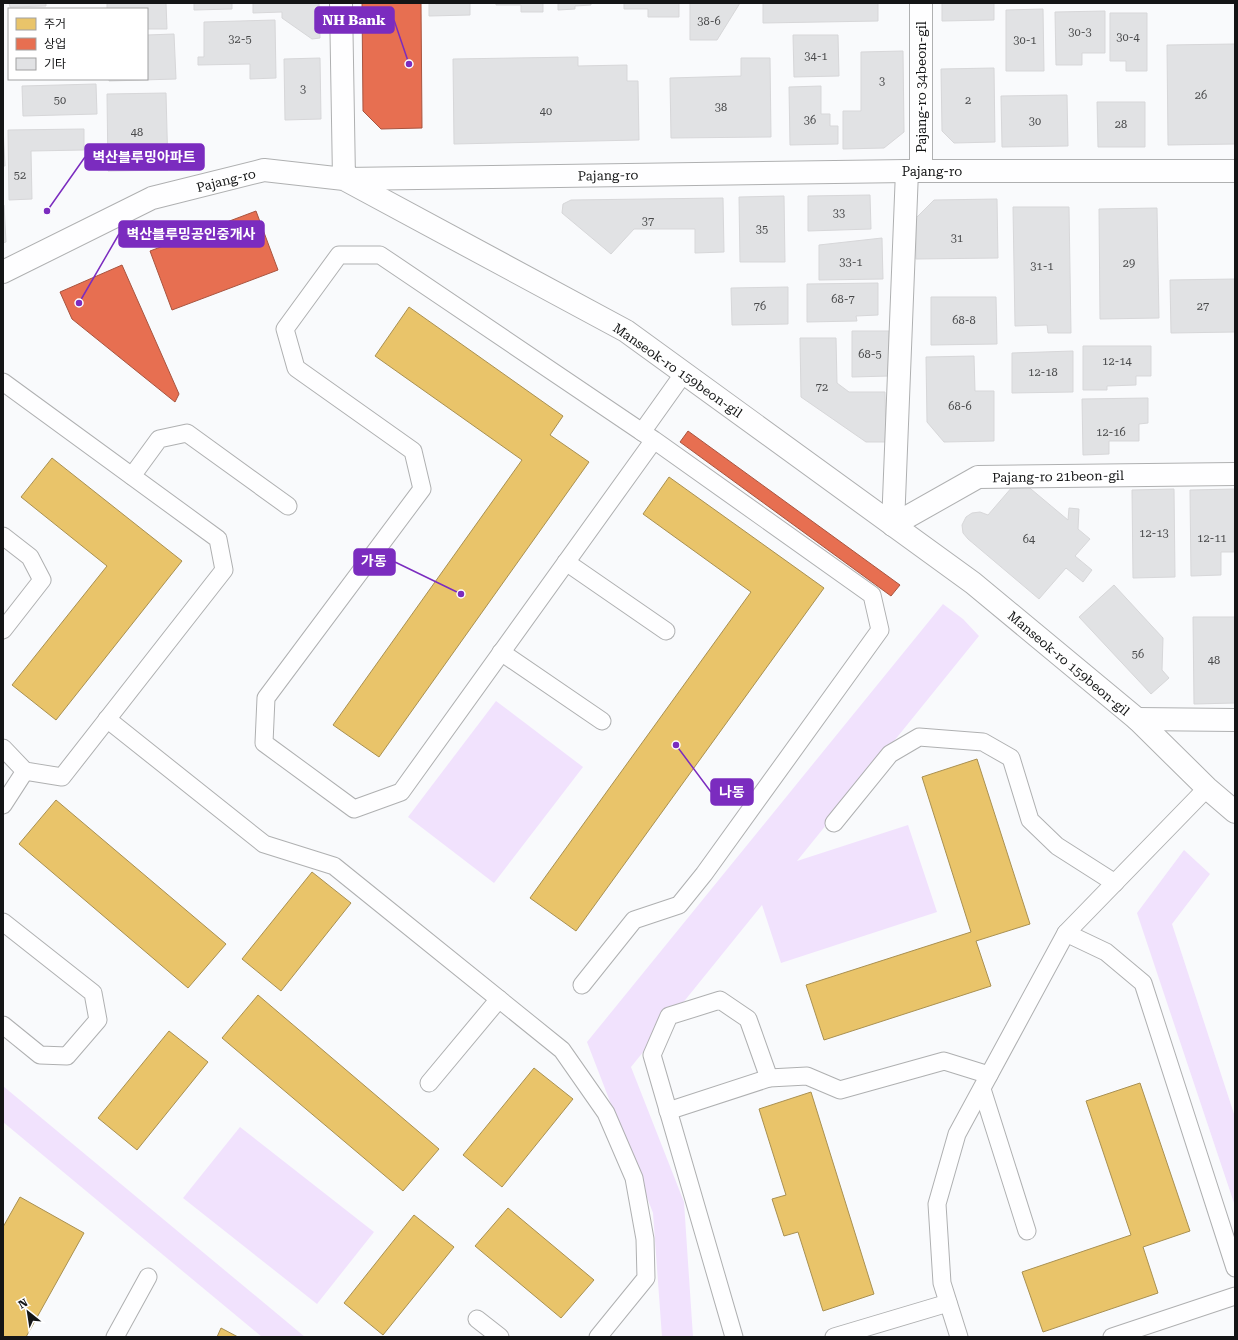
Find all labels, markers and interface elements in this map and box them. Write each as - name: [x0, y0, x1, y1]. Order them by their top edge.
- callout: NH Bank: [315, 7, 394, 33]
- legend: [8, 8, 148, 80]
- text: NH Bank: [322, 12, 386, 28]
- house number: 38-6: [697, 15, 721, 28]
- text: 주거: [44, 17, 66, 31]
- street label: Pajang-ro 34beon-gil: [914, 21, 929, 153]
- house number: 30-3: [1068, 26, 1092, 39]
- house number: 30-4: [1116, 31, 1140, 44]
- house number: 32-5: [228, 33, 252, 46]
- house number: 30-1: [1013, 34, 1037, 47]
- text: 상업: [44, 37, 66, 51]
- house number: 34-1: [804, 50, 828, 63]
- text: 기타: [44, 57, 66, 71]
- house number: 3: [879, 75, 885, 88]
- house number: 3: [300, 83, 306, 96]
- house number: 26: [1195, 89, 1207, 102]
- house number: 50: [54, 94, 66, 107]
- house number: 2: [965, 94, 971, 107]
- house number: 38: [715, 101, 727, 114]
- house number: 40: [540, 105, 552, 118]
- house number: 36: [804, 114, 816, 127]
- house number: 30: [1029, 115, 1041, 128]
- house number: 28: [1115, 118, 1127, 131]
- house number: 48: [131, 126, 143, 139]
- callout: 벽산블루밍아파트: [85, 144, 204, 170]
- text: 벽산블루밍아파트: [92, 149, 196, 165]
- street label: Pajang-ro: [902, 164, 962, 179]
- street label: Pajang-ro: [195, 166, 257, 195]
- street label: Pajang-ro: [578, 167, 638, 184]
- house number: 52: [14, 169, 26, 182]
- house number: 33: [833, 207, 845, 220]
- house number: 37: [642, 215, 654, 228]
- callout: 벽산블루밍공인중개사: [119, 221, 264, 247]
- house number: 35: [756, 223, 768, 236]
- text: 벽산블루밍공인중개사: [127, 226, 256, 242]
- house number: 31: [951, 232, 963, 245]
- house number: 33-1: [839, 256, 863, 269]
- house number: 29: [1123, 257, 1135, 270]
- house number: 31-1: [1030, 260, 1054, 273]
- house number: 68-7: [831, 293, 855, 306]
- house number: 76: [754, 300, 766, 313]
- house number: 27: [1197, 300, 1209, 313]
- house number: 68-8: [952, 314, 976, 327]
- street label: Manseok-ro 159beon-gil: [610, 320, 745, 421]
- house number: 68-5: [858, 348, 882, 361]
- house number: 12-14: [1102, 355, 1133, 368]
- house number: 12-18: [1028, 366, 1058, 379]
- house number: 72: [816, 381, 828, 394]
- house number: 68-6: [948, 400, 972, 413]
- house number: 12-16: [1096, 426, 1126, 439]
- street label: Pajang-ro 21beon-gil: [992, 468, 1124, 485]
- house number: 12-13: [1139, 527, 1169, 540]
- house number: 12-11: [1197, 532, 1227, 545]
- house number: 64: [1023, 533, 1036, 546]
- callout: 가동: [354, 549, 395, 575]
- text: 가동: [361, 553, 387, 569]
- street label: Manseok-ro 159beon-gil: [1005, 608, 1132, 719]
- house number: 56: [1132, 648, 1144, 661]
- house number: 48: [1208, 654, 1220, 667]
- callout: 나동: [711, 779, 753, 805]
- text: 나동: [719, 784, 745, 800]
- north arrow: [8, 1292, 48, 1332]
- text: N: [16, 1296, 31, 1312]

